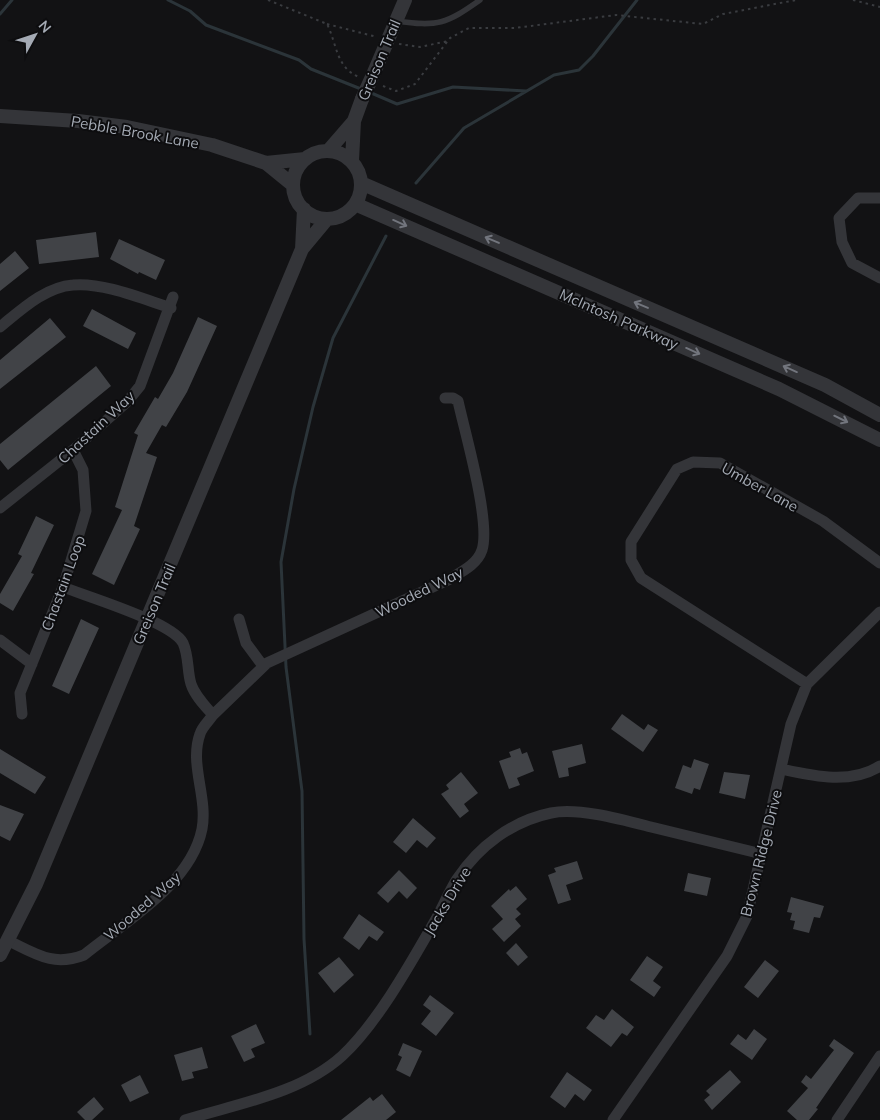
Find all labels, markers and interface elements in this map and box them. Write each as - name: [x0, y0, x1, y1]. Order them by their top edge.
- north arrow: [10, 10, 60, 60]
- text: N: [35, 17, 55, 36]
- street label: Greison Trail: [353, 17, 405, 103]
- street label: Pebble Brook Lane: [69, 111, 201, 153]
- one-way arrow: [392, 219, 407, 229]
- one-way arrow: [485, 234, 500, 244]
- street label: McIntosh Parkway: [557, 284, 681, 354]
- one-way arrow: [634, 299, 649, 309]
- one-way arrow: [685, 347, 700, 357]
- one-way arrow: [783, 364, 798, 374]
- street label: Chastain Way: [53, 386, 139, 468]
- one-way arrow: [833, 415, 848, 425]
- street label: Umber Lane: [718, 458, 802, 516]
- street label: Chastain Loop: [37, 533, 89, 633]
- street label: Greison Trail: [128, 561, 180, 647]
- street label: Wooded Way: [372, 562, 466, 622]
- street label: Brown Ridge Drive: [736, 788, 786, 918]
- street label: Jacks Drive: [419, 863, 475, 939]
- street label: Wooded Way: [100, 867, 184, 945]

